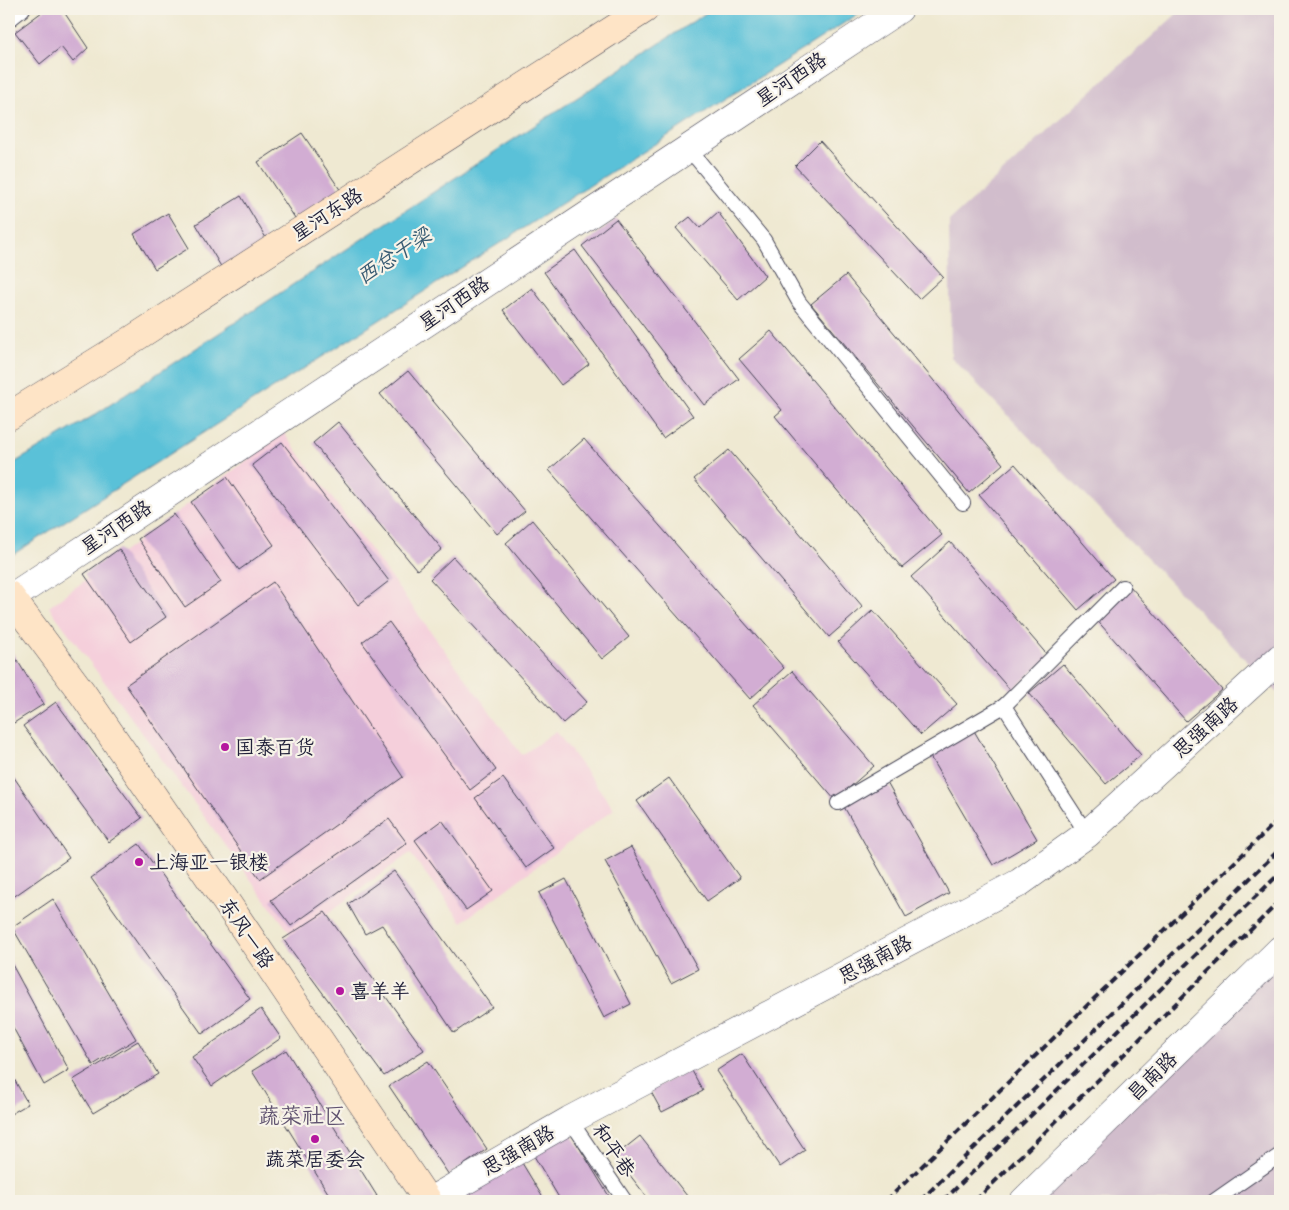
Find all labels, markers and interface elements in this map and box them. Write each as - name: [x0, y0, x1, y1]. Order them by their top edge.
- street label: 星河西路: [751, 46, 832, 112]
- street label: 星河东路: [287, 182, 368, 247]
- water label: 西总干梁: [352, 221, 438, 290]
- street label: 星河西路: [414, 270, 495, 336]
- street label: 星河西路: [76, 494, 157, 560]
- street label: 思强南路: [1167, 691, 1244, 763]
- place label: 国泰百货: [235, 735, 315, 760]
- marker: 国泰百货: [219, 741, 231, 753]
- place label: 上海亚一银楼: [149, 850, 269, 875]
- marker: 上海亚一银楼: [133, 856, 145, 868]
- street label: 东风一路: [214, 893, 280, 974]
- street label: 思强南路: [834, 929, 917, 989]
- place label: 喜羊羊: [350, 979, 410, 1004]
- marker: 喜羊羊: [334, 985, 346, 997]
- street label: 昌南路: [1122, 1046, 1183, 1106]
- district label: 蔬菜社区: [258, 1102, 346, 1130]
- street label: 和平巷: [586, 1118, 641, 1183]
- street label: 思强南路: [477, 1119, 560, 1181]
- marker: 蔬菜居委会: [309, 1133, 321, 1145]
- place label: 蔬菜居委会: [265, 1147, 365, 1172]

